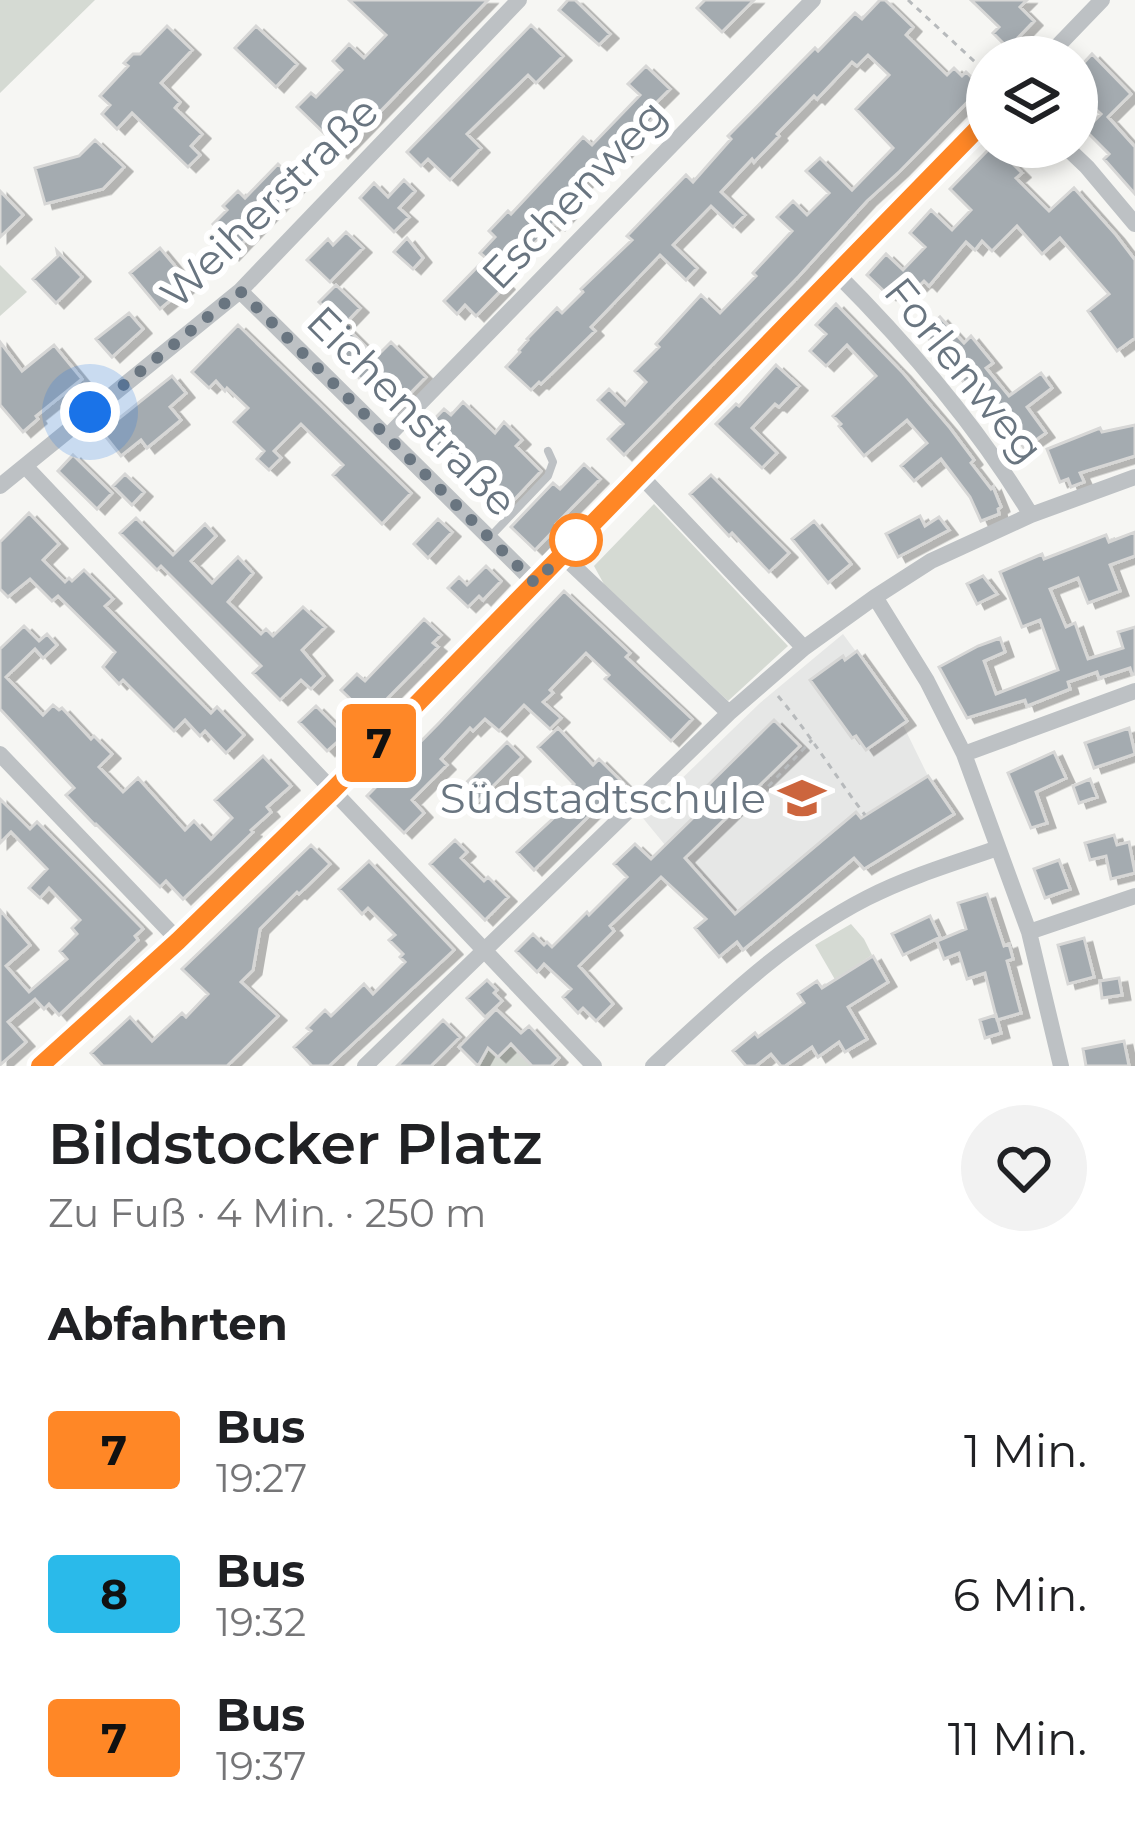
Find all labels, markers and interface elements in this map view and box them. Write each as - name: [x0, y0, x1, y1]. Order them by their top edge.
- map controls: [966, 36, 1098, 168]
- button: layers: [966, 36, 1098, 168]
- street label: Weiherstraße: [149, 85, 389, 319]
- street label: Eschenweg: [471, 88, 677, 300]
- street label: Forlenweg: [873, 267, 1055, 473]
- street label: Eichenstraße: [296, 295, 528, 527]
- your location: [60, 382, 120, 442]
- unlabelled marker: [551, 515, 601, 565]
- line badge: 7: [340, 704, 418, 782]
- text: 7: [366, 717, 392, 769]
- place label: Südstadtschule: [440, 772, 766, 824]
- school or university icon: Südstadtschule: [777, 773, 827, 823]
- button: heart: [961, 1105, 1087, 1231]
- text: Bildstocker Platz: [48, 1109, 543, 1178]
- text: Zu Fuß · 4 Min. · 250 m: [48, 1189, 486, 1237]
- text: Abfahrten: [48, 1296, 288, 1351]
- text: Bus: [216, 1399, 305, 1454]
- text: 1 Min.: [964, 1423, 1087, 1478]
- text: 7: [101, 1424, 127, 1476]
- text: 19:27: [216, 1454, 307, 1502]
- text: Bus: [216, 1543, 305, 1598]
- text: 6 Min.: [953, 1567, 1087, 1622]
- text: 8: [100, 1568, 128, 1620]
- text: 19:32: [216, 1598, 306, 1646]
- text: Bus: [216, 1687, 305, 1742]
- text: 11 Min.: [948, 1711, 1087, 1766]
- text: 7: [101, 1712, 127, 1764]
- text: 19:37: [216, 1742, 307, 1790]

